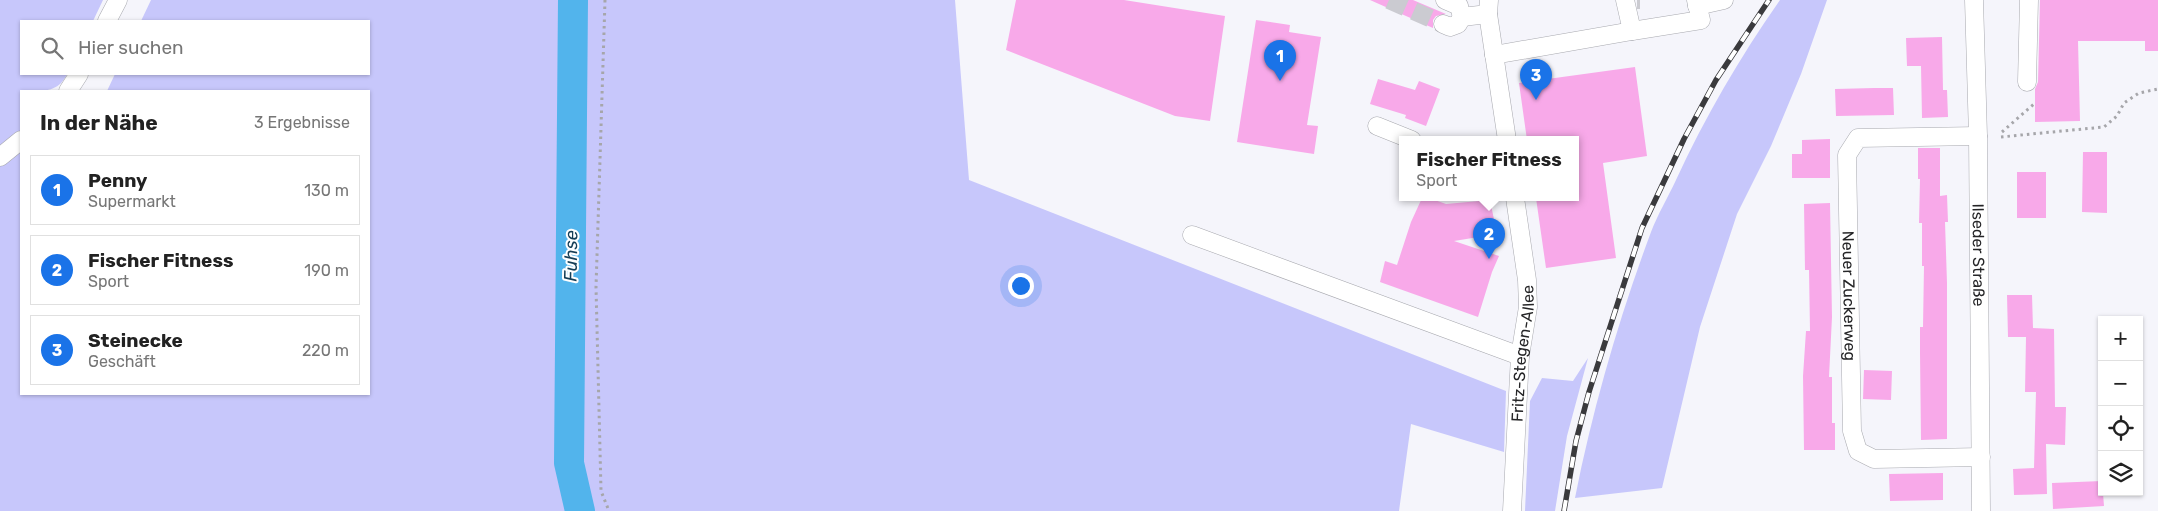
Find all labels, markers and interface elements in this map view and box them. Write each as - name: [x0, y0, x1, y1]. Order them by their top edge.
- search box: [20, 20, 370, 75]
- icon: search: [38, 34, 66, 62]
- text: Hier suchen: [78, 36, 184, 59]
- pin: 1: [1264, 40, 1296, 81]
- pin: 3: [1520, 59, 1552, 100]
- text: In der Nähe: [40, 110, 158, 135]
- text: 3 Ergebnisse: [254, 113, 350, 132]
- popup: [1399, 136, 1579, 201]
- text: Fischer Fitness: [1416, 148, 1562, 171]
- text: Penny: [88, 169, 147, 192]
- text: Sport: [1416, 171, 1457, 190]
- text: 1: [53, 181, 61, 200]
- text: 130 m: [304, 181, 349, 200]
- text: Supermarkt: [88, 192, 176, 211]
- street label: Ilseder Straße: [1969, 203, 1989, 307]
- pin: 2: [1473, 218, 1505, 259]
- water label: Fuhse: [560, 230, 582, 282]
- street label: Neuer Zuckerweg: [1839, 230, 1860, 361]
- text: Fischer Fitness: [88, 249, 233, 272]
- text: 2: [52, 261, 62, 280]
- text: 190 m: [304, 261, 349, 280]
- text: Sport: [88, 272, 129, 291]
- your location: [1008, 273, 1034, 299]
- street label: Fritz-Stegen-Allee: [1507, 285, 1537, 423]
- map controls: [2098, 316, 2143, 496]
- button: +: [2098, 316, 2143, 361]
- text: Steinecke: [88, 329, 183, 352]
- text: 3: [52, 341, 62, 360]
- text: 220 m: [302, 341, 349, 360]
- text: Geschäft: [88, 352, 156, 371]
- button: −: [2098, 361, 2143, 406]
- button: locate: [2098, 406, 2143, 451]
- button: layers: [2098, 451, 2143, 496]

